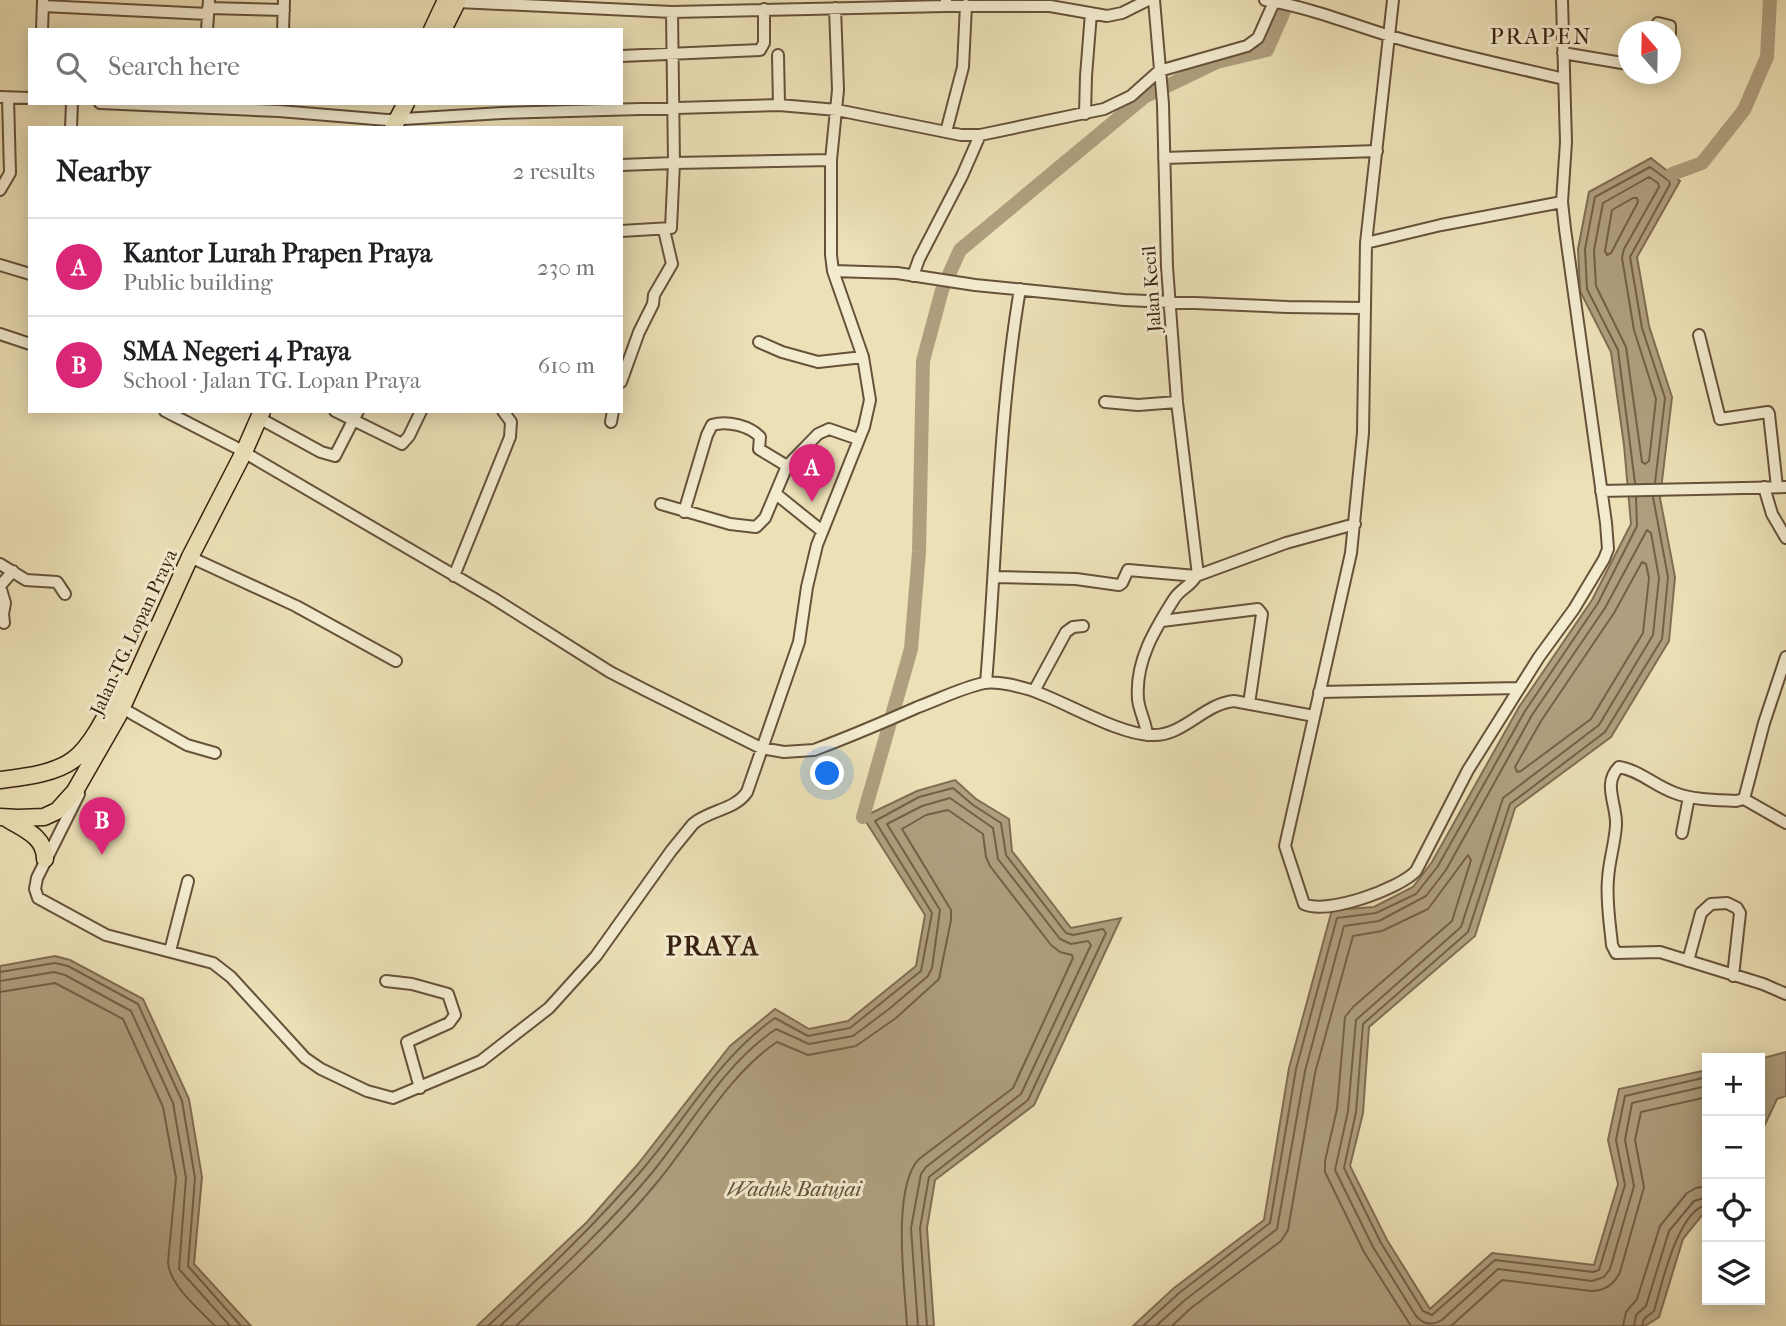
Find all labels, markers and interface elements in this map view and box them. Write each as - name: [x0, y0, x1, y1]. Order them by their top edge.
- north arrow: [1618, 21, 1681, 84]
- district label: PRAPEN: [1490, 23, 1592, 50]
- search box: [28, 28, 623, 105]
- icon: search: [52, 48, 90, 86]
- text: Search here: [108, 51, 240, 82]
- text: Nearby: [56, 154, 151, 189]
- text: 2 results: [513, 158, 595, 185]
- text: Kantor Lurah Prapen Praya: [123, 238, 432, 269]
- street label: Jalan Kecil: [1138, 245, 1166, 335]
- text: A: [72, 254, 86, 281]
- text: 230 m: [537, 254, 595, 281]
- text: Public building: [123, 269, 273, 296]
- text: SMA Negeri 4 Praya: [123, 336, 351, 367]
- text: B: [72, 352, 86, 379]
- text: 610 m: [538, 352, 595, 379]
- text: School · Jalan TG. Lopan Praya: [123, 367, 421, 394]
- pin: A: [789, 444, 835, 502]
- street label: Jalan TG. Lopan Praya: [85, 546, 182, 721]
- your location: [810, 756, 844, 790]
- pin: B: [79, 797, 125, 855]
- district label: PRAYA: [666, 931, 760, 962]
- map controls: [1702, 1053, 1765, 1305]
- button: +: [1702, 1053, 1765, 1116]
- button: −: [1702, 1116, 1765, 1179]
- water label: Waduk Batujai: [727, 1177, 863, 1201]
- button: locate: [1702, 1179, 1765, 1242]
- button: layers: [1702, 1242, 1765, 1305]

